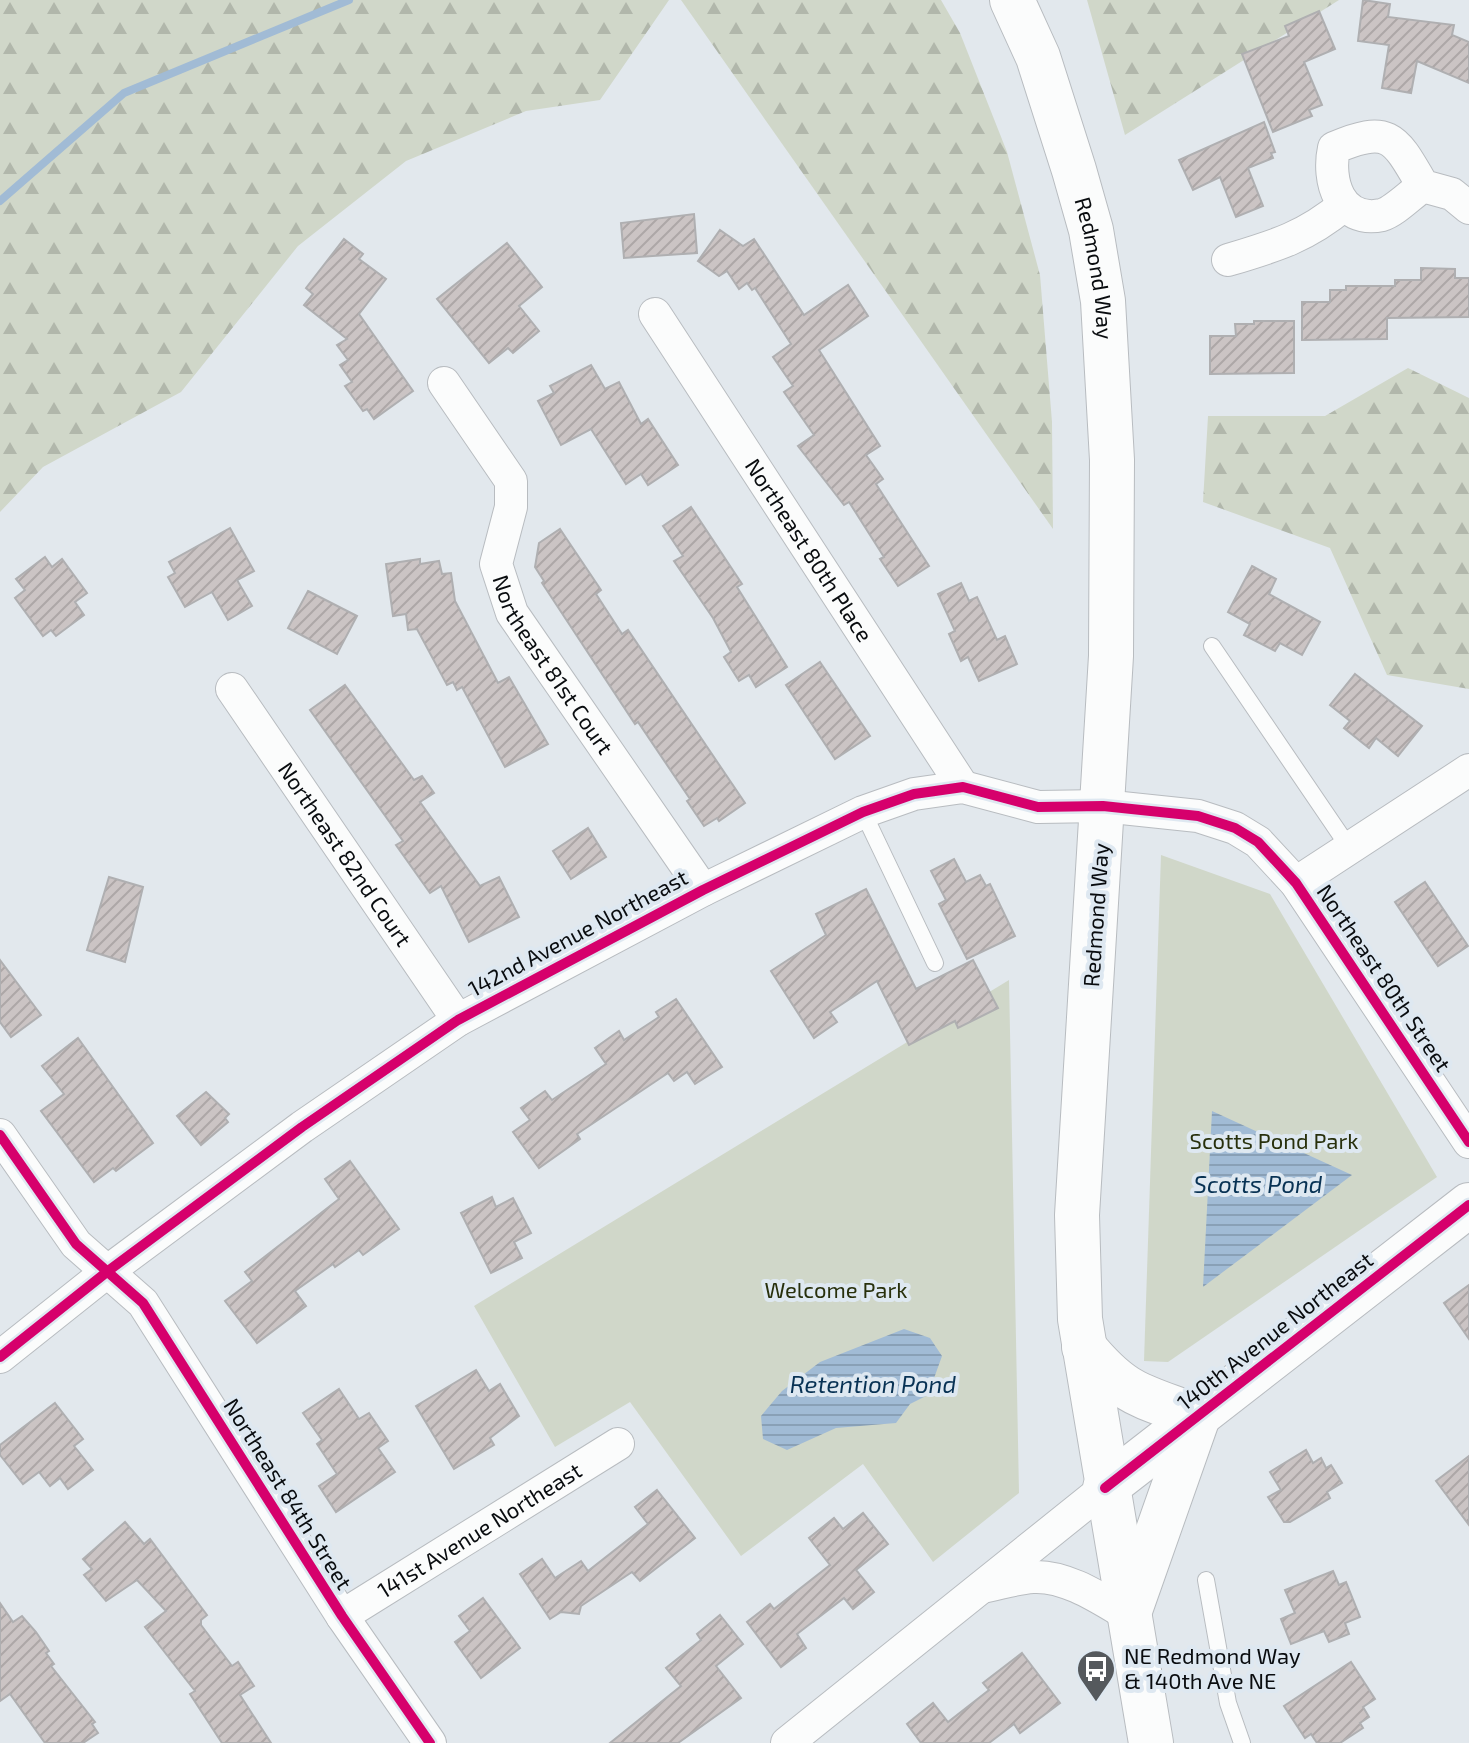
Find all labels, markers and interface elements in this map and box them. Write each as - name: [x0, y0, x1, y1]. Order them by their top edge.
- street label: Redmond Way: [1070, 194, 1119, 340]
- street label: Northeast 80th Place: [741, 453, 879, 646]
- street label: Northeast 81st Court: [488, 571, 619, 759]
- street label: Northeast 82nd Court: [274, 757, 418, 951]
- street label: Redmond Way: [1077, 842, 1113, 988]
- street label: 142nd Avenue Northeast: [463, 863, 692, 1001]
- street label: Northeast 80th Street: [1312, 879, 1457, 1076]
- park label: Scotts Pond Park: [1190, 1127, 1358, 1153]
- water label: Scotts Pond: [1193, 1169, 1323, 1198]
- street label: 140th Avenue Northeast: [1171, 1246, 1377, 1415]
- park label: Welcome Park: [765, 1276, 907, 1302]
- water label: Retention Pond: [790, 1369, 956, 1398]
- street label: Northeast 84th Street: [219, 1393, 358, 1594]
- street label: 141st Avenue Northeast: [372, 1456, 586, 1603]
- place label: NE Redmond Way & 140th Ave NE: [1124, 1642, 1301, 1693]
- bus stop icon: NE Redmond Way & 140th Ave NE: [1075, 1648, 1117, 1703]

